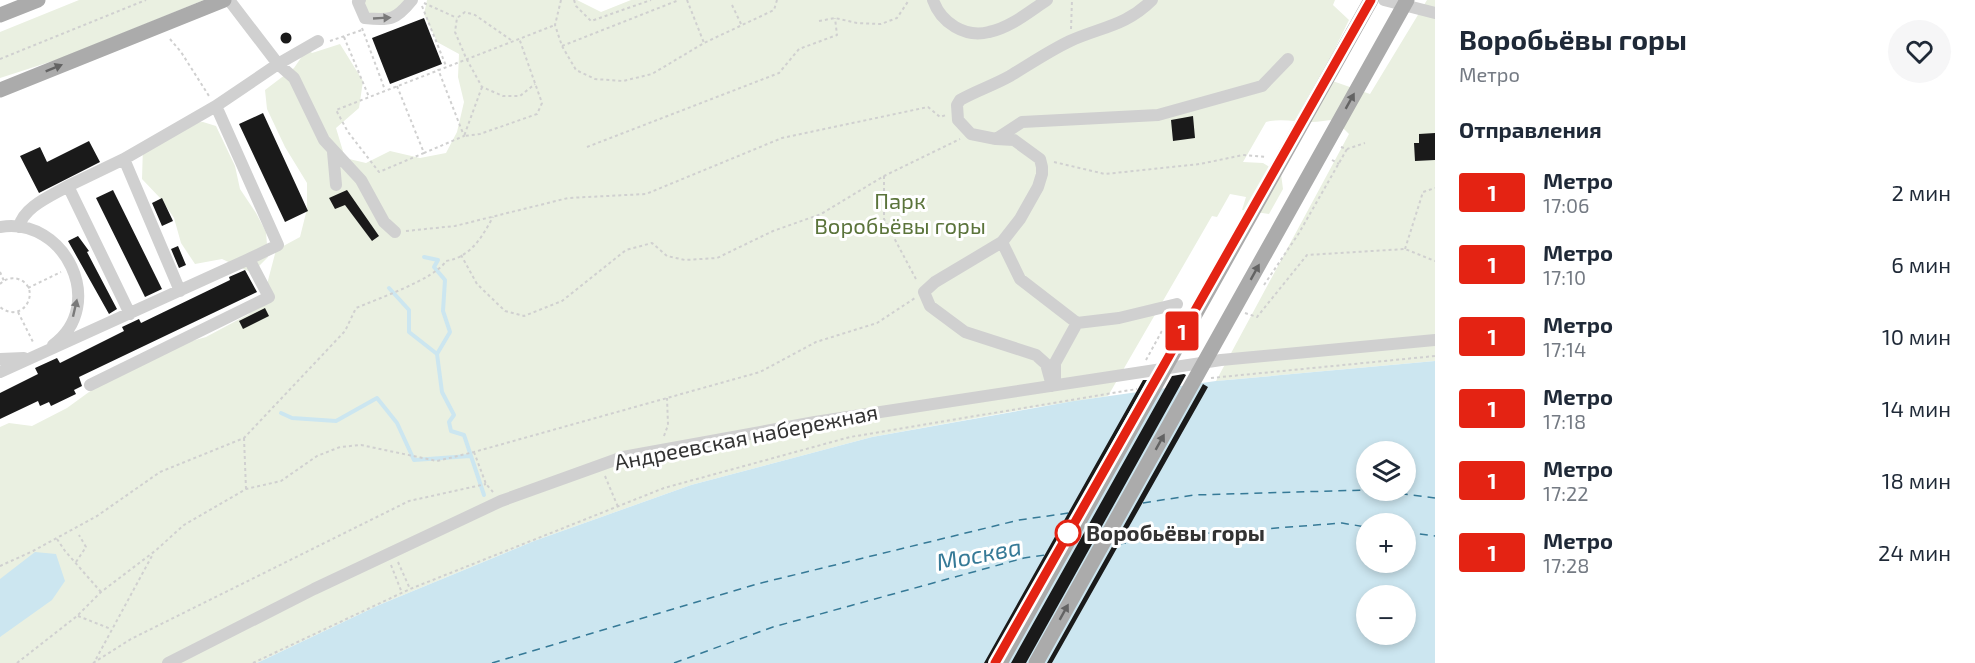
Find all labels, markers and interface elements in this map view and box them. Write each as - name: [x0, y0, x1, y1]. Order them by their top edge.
- one-way arrow: [373, 14, 392, 23]
- button: heart: [1888, 20, 1951, 83]
- text: Воробьёвы горы: [1459, 22, 1687, 56]
- text: Метро: [1459, 62, 1520, 86]
- one-way arrow: [46, 63, 64, 73]
- one-way arrow: [1345, 93, 1355, 110]
- text: Отправления: [1459, 116, 1602, 142]
- text: Метро: [1543, 167, 1613, 193]
- text: 2 мин: [1892, 179, 1951, 205]
- text: 1: [1487, 180, 1497, 205]
- park label: Парк Воробьёвы горы: [814, 187, 986, 238]
- text: 17:06: [1543, 193, 1589, 217]
- text: Метро: [1543, 239, 1613, 265]
- text: 6 мин: [1891, 251, 1951, 277]
- text: 1: [1487, 252, 1497, 277]
- one-way arrow: [1250, 263, 1260, 280]
- text: 17:10: [1543, 265, 1586, 289]
- one-way arrow: [71, 298, 80, 317]
- text: Метро: [1543, 311, 1613, 337]
- line badge: 1: [1162, 312, 1202, 350]
- text: 1: [1177, 319, 1187, 344]
- text: 10 мин: [1882, 323, 1951, 349]
- text: 1: [1487, 324, 1497, 349]
- text: 17:14: [1543, 337, 1586, 361]
- text: Метро: [1543, 383, 1613, 409]
- text: 14 мин: [1882, 395, 1951, 421]
- text: 1: [1487, 396, 1497, 421]
- street label: Андреевская набережная: [612, 398, 880, 474]
- text: 17:18: [1543, 409, 1586, 433]
- one-way arrow: [1155, 433, 1165, 450]
- map controls: [1356, 441, 1416, 645]
- button: layers: [1356, 441, 1416, 501]
- text: Метро: [1543, 455, 1613, 481]
- text: 18 мин: [1882, 467, 1951, 493]
- text: 1: [1487, 468, 1497, 493]
- text: 17:22: [1543, 481, 1588, 505]
- button: +: [1356, 513, 1416, 573]
- place label: Воробьёвы горы: [1086, 519, 1265, 545]
- marker: Воробьёвы горы: [1055, 520, 1081, 546]
- text: Метро: [1543, 527, 1613, 553]
- water label: Москва: [934, 531, 1024, 576]
- text: 24 мин: [1878, 539, 1951, 565]
- text: 1: [1487, 540, 1497, 565]
- text: 17:28: [1543, 553, 1589, 577]
- button: −: [1356, 585, 1416, 645]
- one-way arrow: [1059, 604, 1070, 620]

